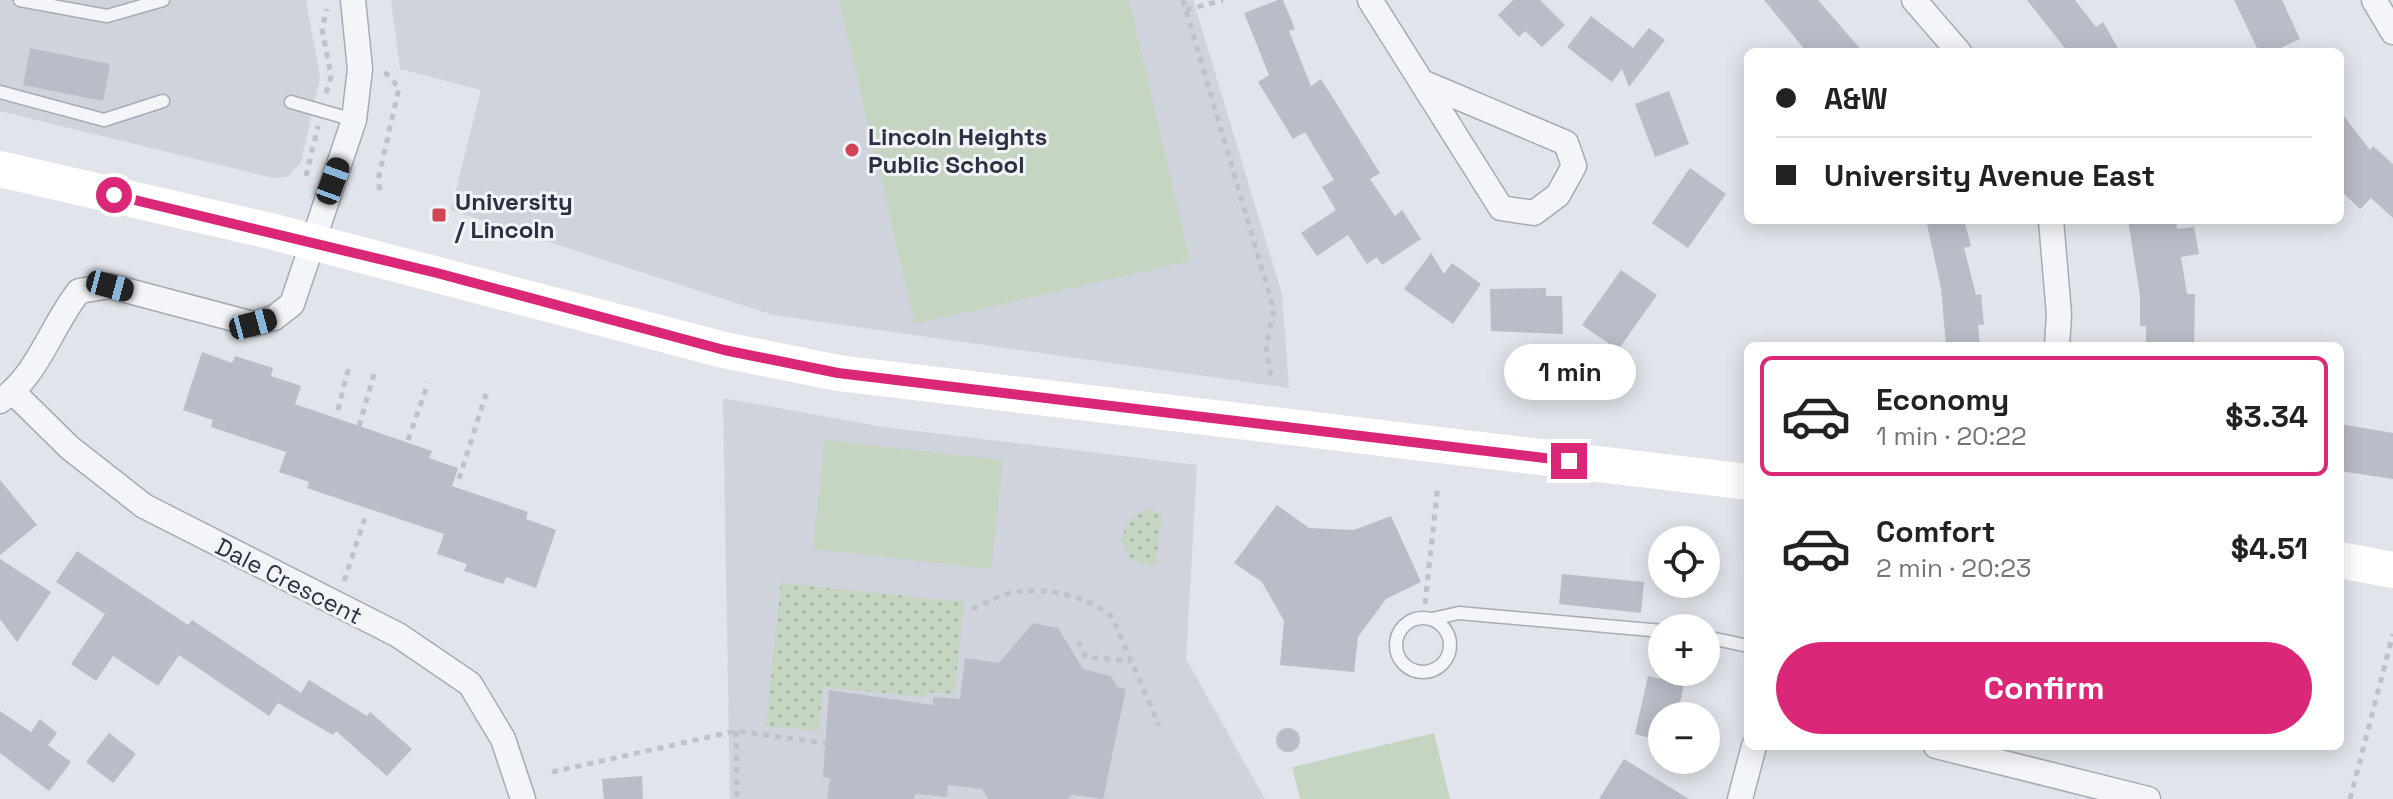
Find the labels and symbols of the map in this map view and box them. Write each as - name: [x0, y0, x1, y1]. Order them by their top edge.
- place label: Lincoln Heights Public School: [868, 121, 1047, 180]
- marker: Lincoln Heights Public School: [843, 141, 861, 159]
- car: [314, 154, 352, 208]
- route start: [96, 177, 132, 213]
- place label: University / Lincoln: [454, 186, 573, 245]
- marker: University / Lincoln: [430, 206, 448, 224]
- car: [84, 268, 136, 304]
- car: [227, 306, 279, 342]
- callout: 1 min: [1503, 345, 1635, 401]
- route end: [1551, 443, 1587, 479]
- street label: Dale Crescent: [210, 531, 368, 631]

